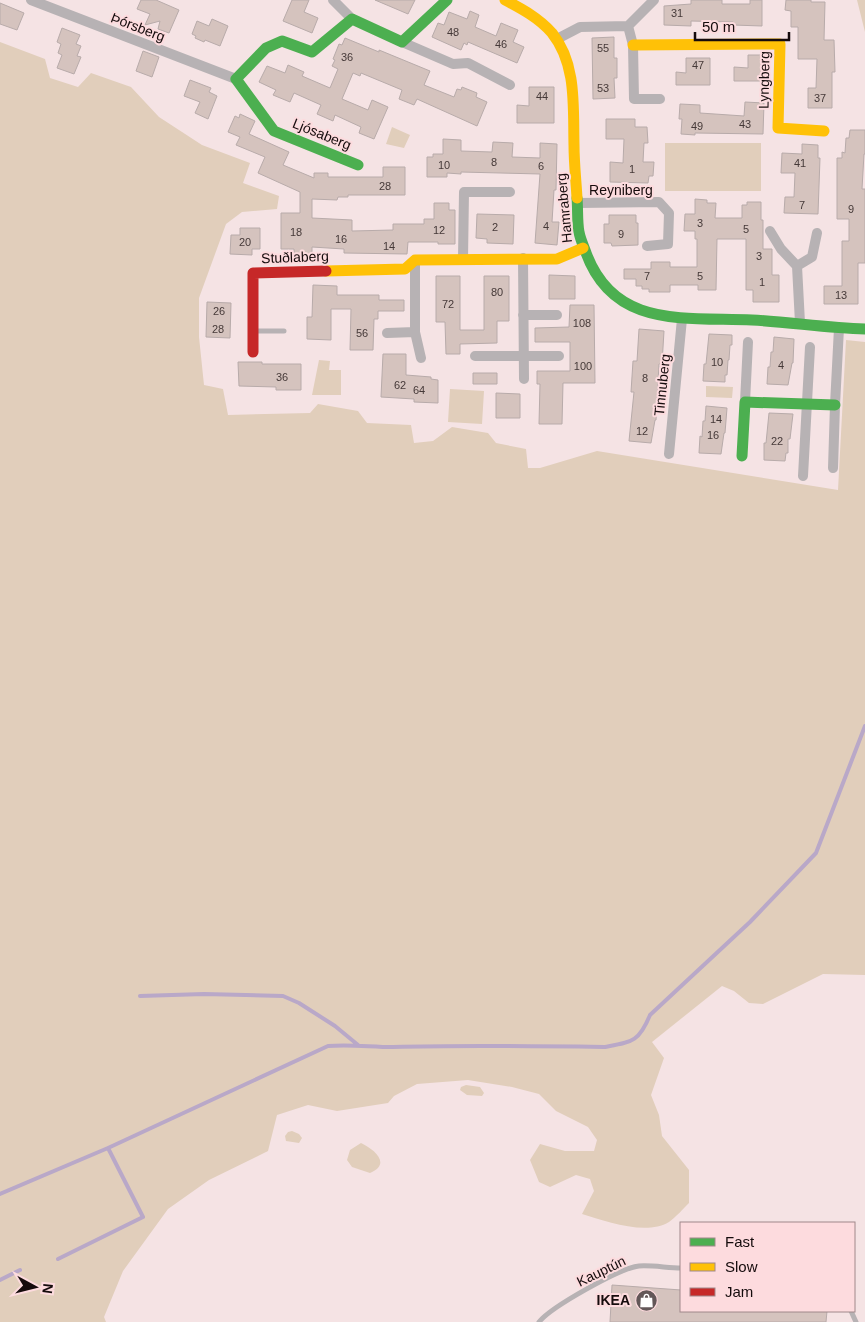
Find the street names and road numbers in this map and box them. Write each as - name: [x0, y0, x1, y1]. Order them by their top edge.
- street label: Þórsberg: [109, 9, 167, 45]
- street label: Lyngberg: [755, 51, 773, 109]
- street label: Ljósaberg: [290, 115, 354, 153]
- street label: Hamraberg: [553, 172, 575, 244]
- street label: Reyniberg: [589, 182, 653, 198]
- street label: Stuðlaberg: [261, 248, 329, 266]
- street label: Tinnuberg: [651, 353, 673, 417]
- street label: Kauptún: [574, 1252, 628, 1290]

